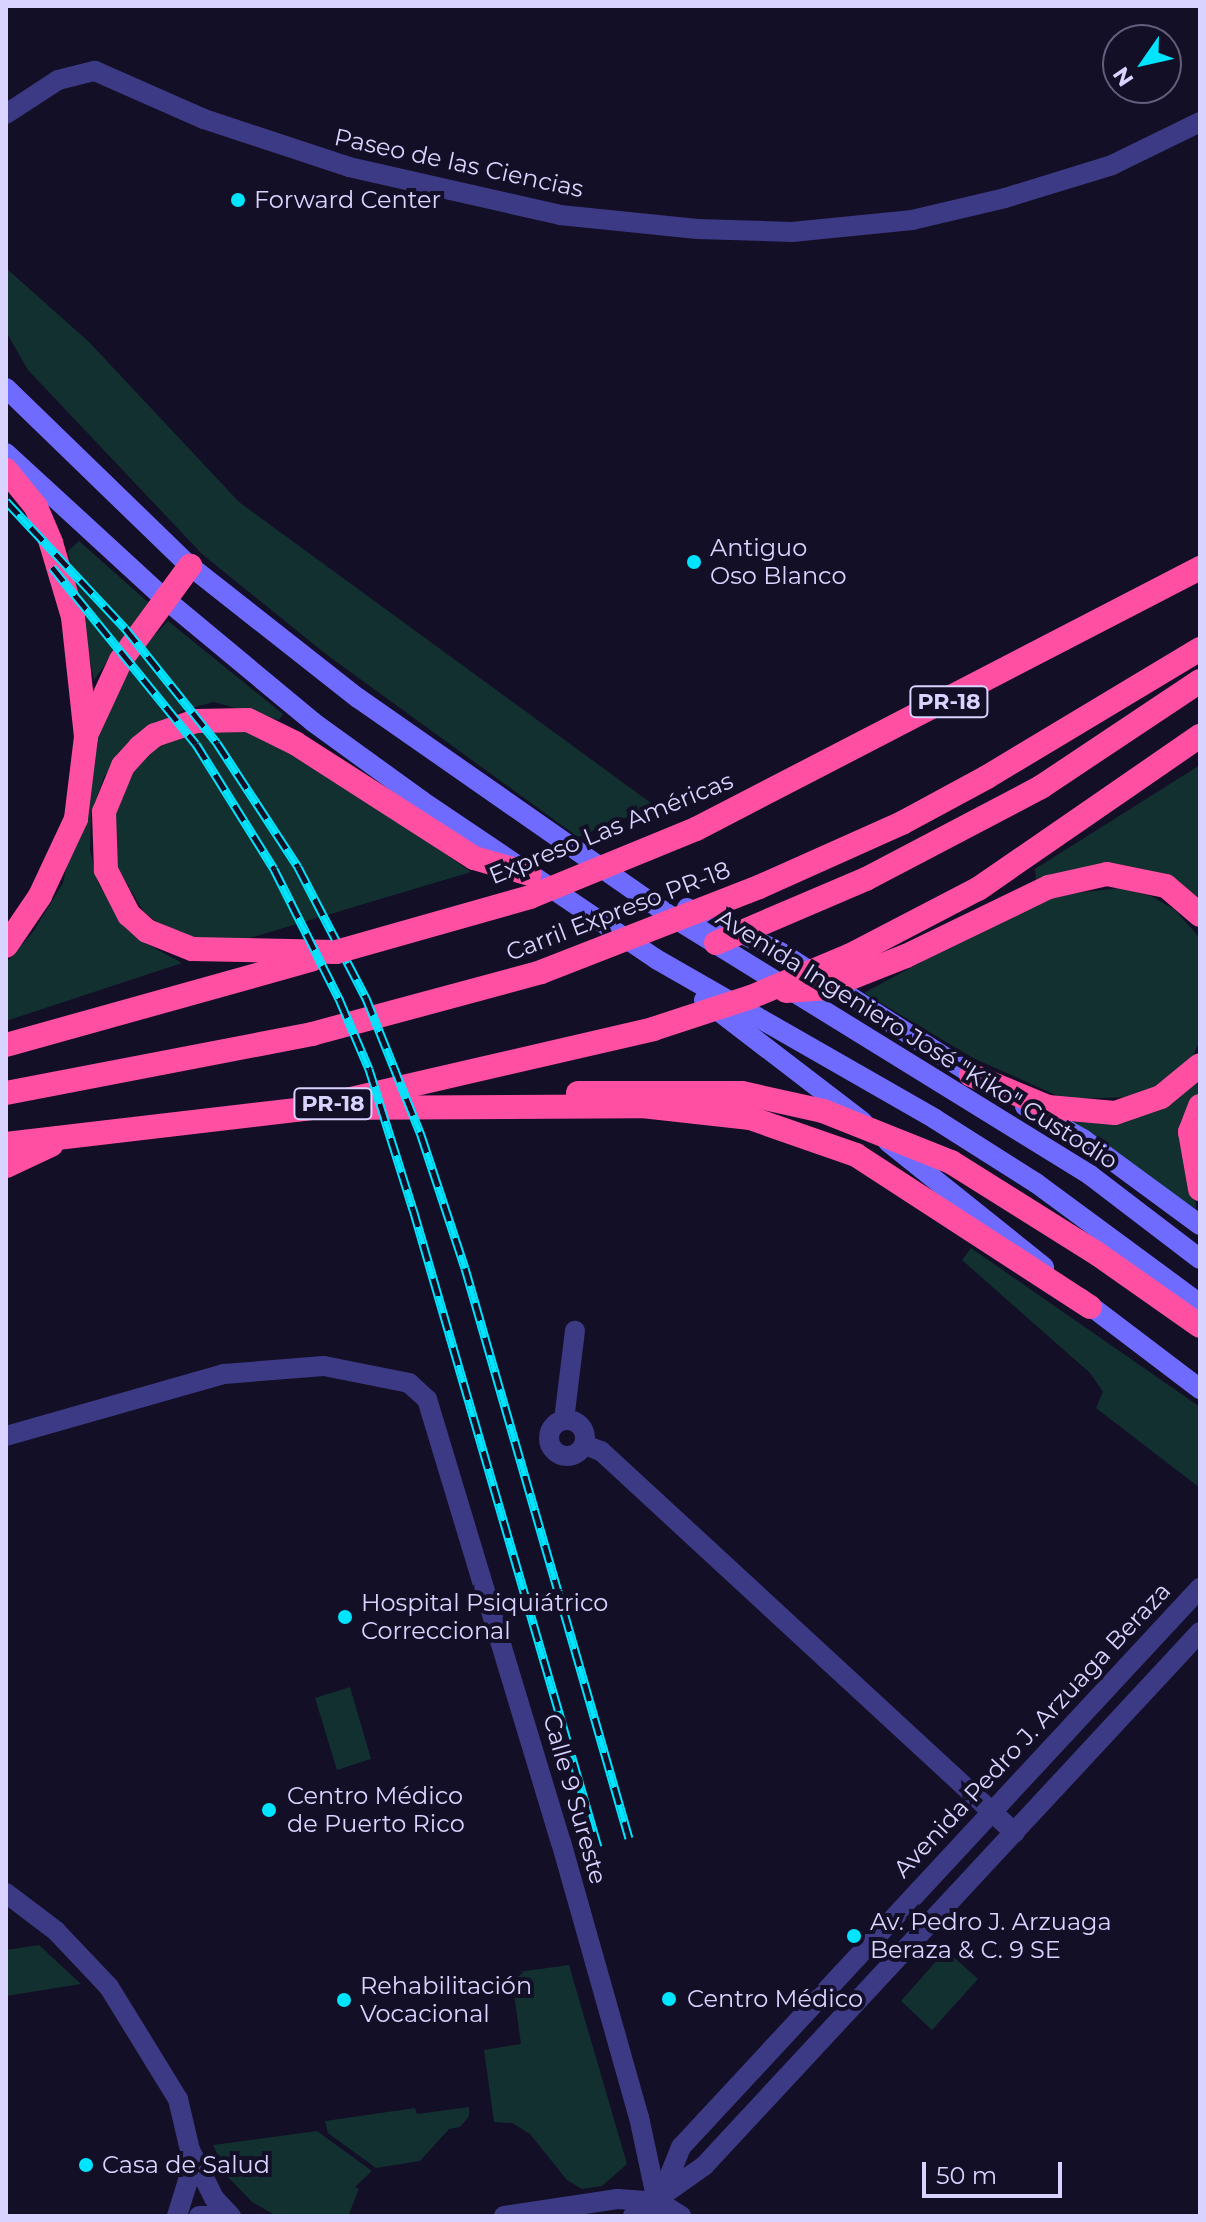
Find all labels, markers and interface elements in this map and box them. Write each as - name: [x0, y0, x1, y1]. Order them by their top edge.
- north arrow: [1102, 24, 1182, 104]
- text: N: [1107, 62, 1140, 92]
- street label: Paseo de las Ciencias: [332, 123, 586, 203]
- place label: Forward Center: [254, 186, 441, 214]
- marker: Forward Center: [229, 191, 247, 209]
- place label: Antiguo Oso Blanco: [710, 534, 846, 590]
- marker: Antiguo Oso Blanco: [685, 553, 703, 571]
- road number: PR-18: [909, 684, 989, 720]
- street label: Expreso Las Américas: [485, 766, 737, 890]
- street label: Carril Expreso PR-18: [502, 855, 734, 967]
- street label: Avenida Ingeniero José "Kiko" Custodio: [711, 903, 1123, 1175]
- road number: PR-18: [293, 1086, 373, 1122]
- street label: Avenida Pedro J. Arzuaga Beraza: [888, 1577, 1176, 1883]
- place label: Hospital Psiquiátrico Correccional: [361, 1589, 608, 1645]
- marker: Hospital Psiquiátrico Correccional: [336, 1608, 354, 1626]
- street label: Calle 9 Sureste: [537, 1711, 613, 1887]
- place label: Centro Médico de Puerto Rico: [287, 1782, 465, 1838]
- marker: Centro Médico de Puerto Rico: [258, 1799, 280, 1821]
- place label: Av. Pedro J. Arzuaga Beraza & C. 9 SE: [870, 1908, 1112, 1964]
- marker: Av. Pedro J. Arzuaga Beraza & C. 9 SE: [845, 1927, 863, 1945]
- place label: Rehabilitación Vocacional: [360, 1972, 532, 2028]
- place label: Centro Médico: [687, 1985, 863, 2013]
- marker: Centro Médico: [658, 1988, 680, 2010]
- marker: Rehabilitación Vocacional: [335, 1991, 353, 2009]
- scale bar: [926, 2146, 1066, 2196]
- place label: Casa de Salud: [102, 2151, 270, 2179]
- marker: Casa de Salud: [77, 2156, 95, 2174]
- text: 50 m: [936, 2161, 997, 2190]

